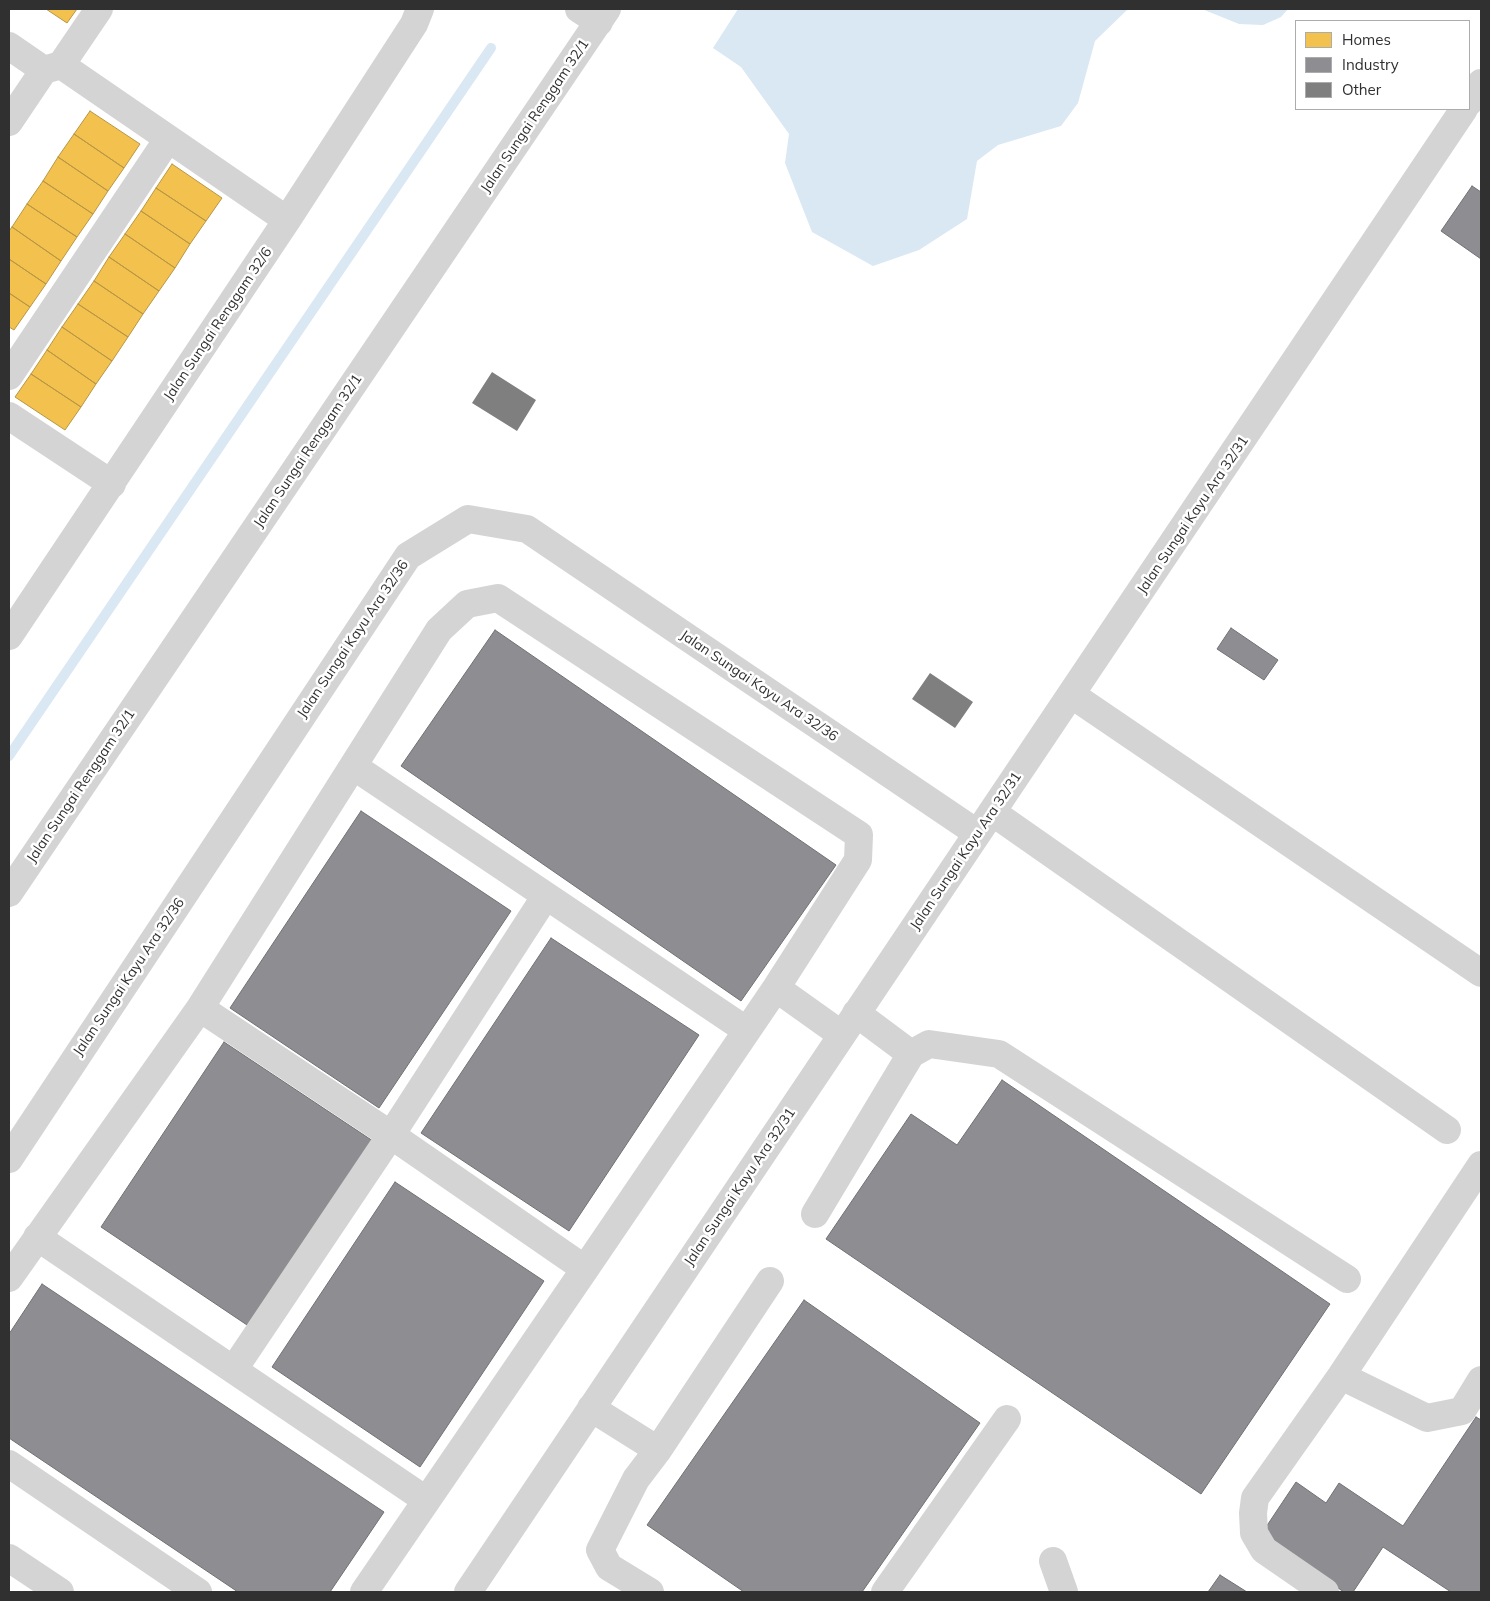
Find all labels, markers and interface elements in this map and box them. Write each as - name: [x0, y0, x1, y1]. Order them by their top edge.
- legend: [1295, 20, 1470, 110]
- text: Homes: [1342, 30, 1391, 49]
- street label: Jalan Sungai Renggam 32/1: [477, 36, 593, 196]
- text: Industry: [1342, 55, 1399, 74]
- text: Other: [1342, 80, 1381, 99]
- street label: Jalan Sungai Renggam 32/6: [160, 244, 276, 404]
- street label: Jalan Sungai Renggam 32/1: [250, 371, 366, 531]
- street label: Jalan Sungai Kayu Ara 32/31: [1134, 433, 1252, 597]
- street label: Jalan Sungai Kayu Ara 32/36: [294, 557, 412, 721]
- street label: Jalan Sungai Kayu Ara 32/36: [677, 627, 841, 745]
- street label: Jalan Sungai Renggam 32/1: [23, 706, 139, 866]
- street label: Jalan Sungai Kayu Ara 32/31: [907, 769, 1025, 933]
- street label: Jalan Sungai Kayu Ara 32/36: [70, 895, 188, 1059]
- street label: Jalan Sungai Kayu Ara 32/31: [681, 1105, 799, 1269]

